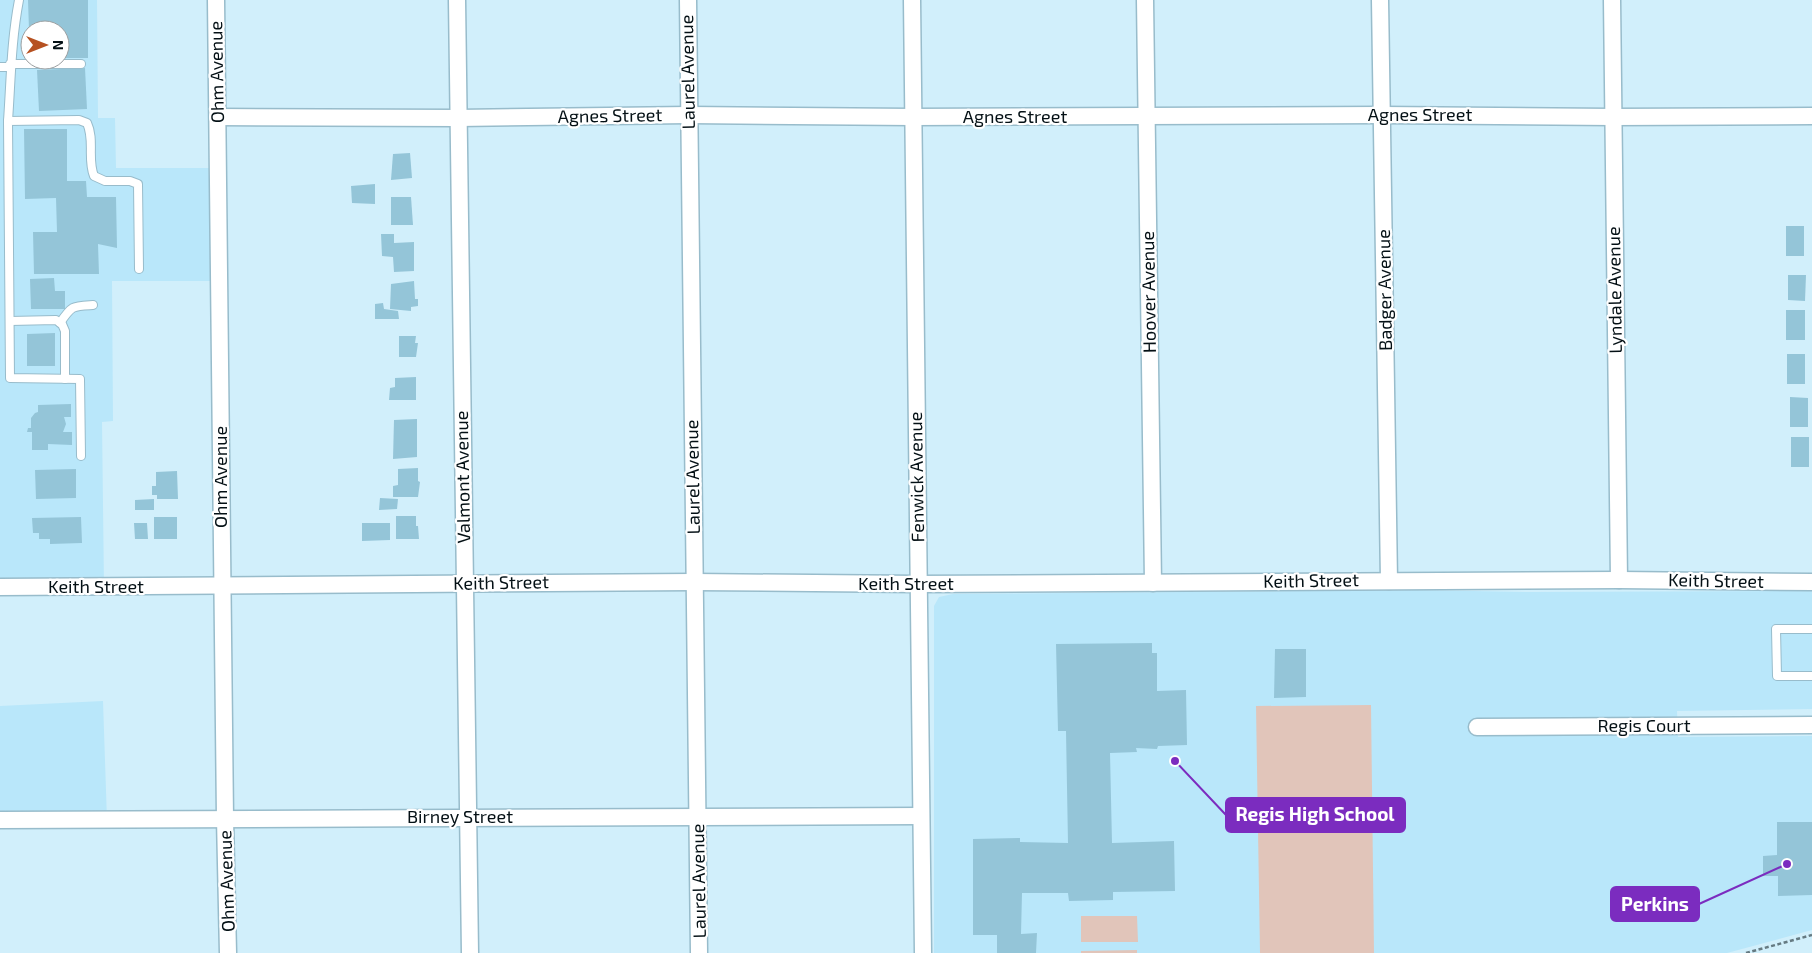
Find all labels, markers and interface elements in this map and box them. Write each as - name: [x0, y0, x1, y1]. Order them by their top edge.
- street label: Laurel Avenue: [675, 14, 699, 130]
- north arrow: [20, 20, 70, 70]
- street label: Ohm Avenue: [204, 21, 228, 123]
- text: N: [50, 40, 67, 50]
- street label: Agnes Street: [558, 103, 663, 127]
- street label: Agnes Street: [1368, 103, 1472, 125]
- street label: Agnes Street: [963, 105, 1067, 127]
- street label: Lyndale Avenue: [1602, 226, 1626, 354]
- street label: Badger Avenue: [1372, 229, 1396, 351]
- street label: Hoover Avenue: [1136, 231, 1160, 353]
- street label: Valmont Avenue: [450, 410, 474, 544]
- street label: Fenwick Avenue: [904, 412, 928, 542]
- street label: Laurel Avenue: [680, 419, 704, 535]
- street label: Ohm Avenue: [209, 426, 231, 528]
- street label: Keith Street: [1263, 568, 1359, 592]
- street label: Keith Street: [1668, 568, 1764, 592]
- street label: Keith Street: [453, 570, 549, 594]
- street label: Keith Street: [858, 572, 954, 594]
- street label: Keith Street: [48, 575, 144, 597]
- street label: Regis Court: [1597, 714, 1691, 736]
- callout: Regis High School: [1226, 798, 1405, 832]
- text: Regis High School: [1235, 802, 1395, 825]
- street label: Birney Street: [407, 805, 513, 827]
- street label: Laurel Avenue: [686, 823, 710, 939]
- street label: Ohm Avenue: [213, 830, 239, 932]
- callout: Perkins: [1611, 887, 1699, 921]
- text: Perkins: [1621, 892, 1689, 915]

